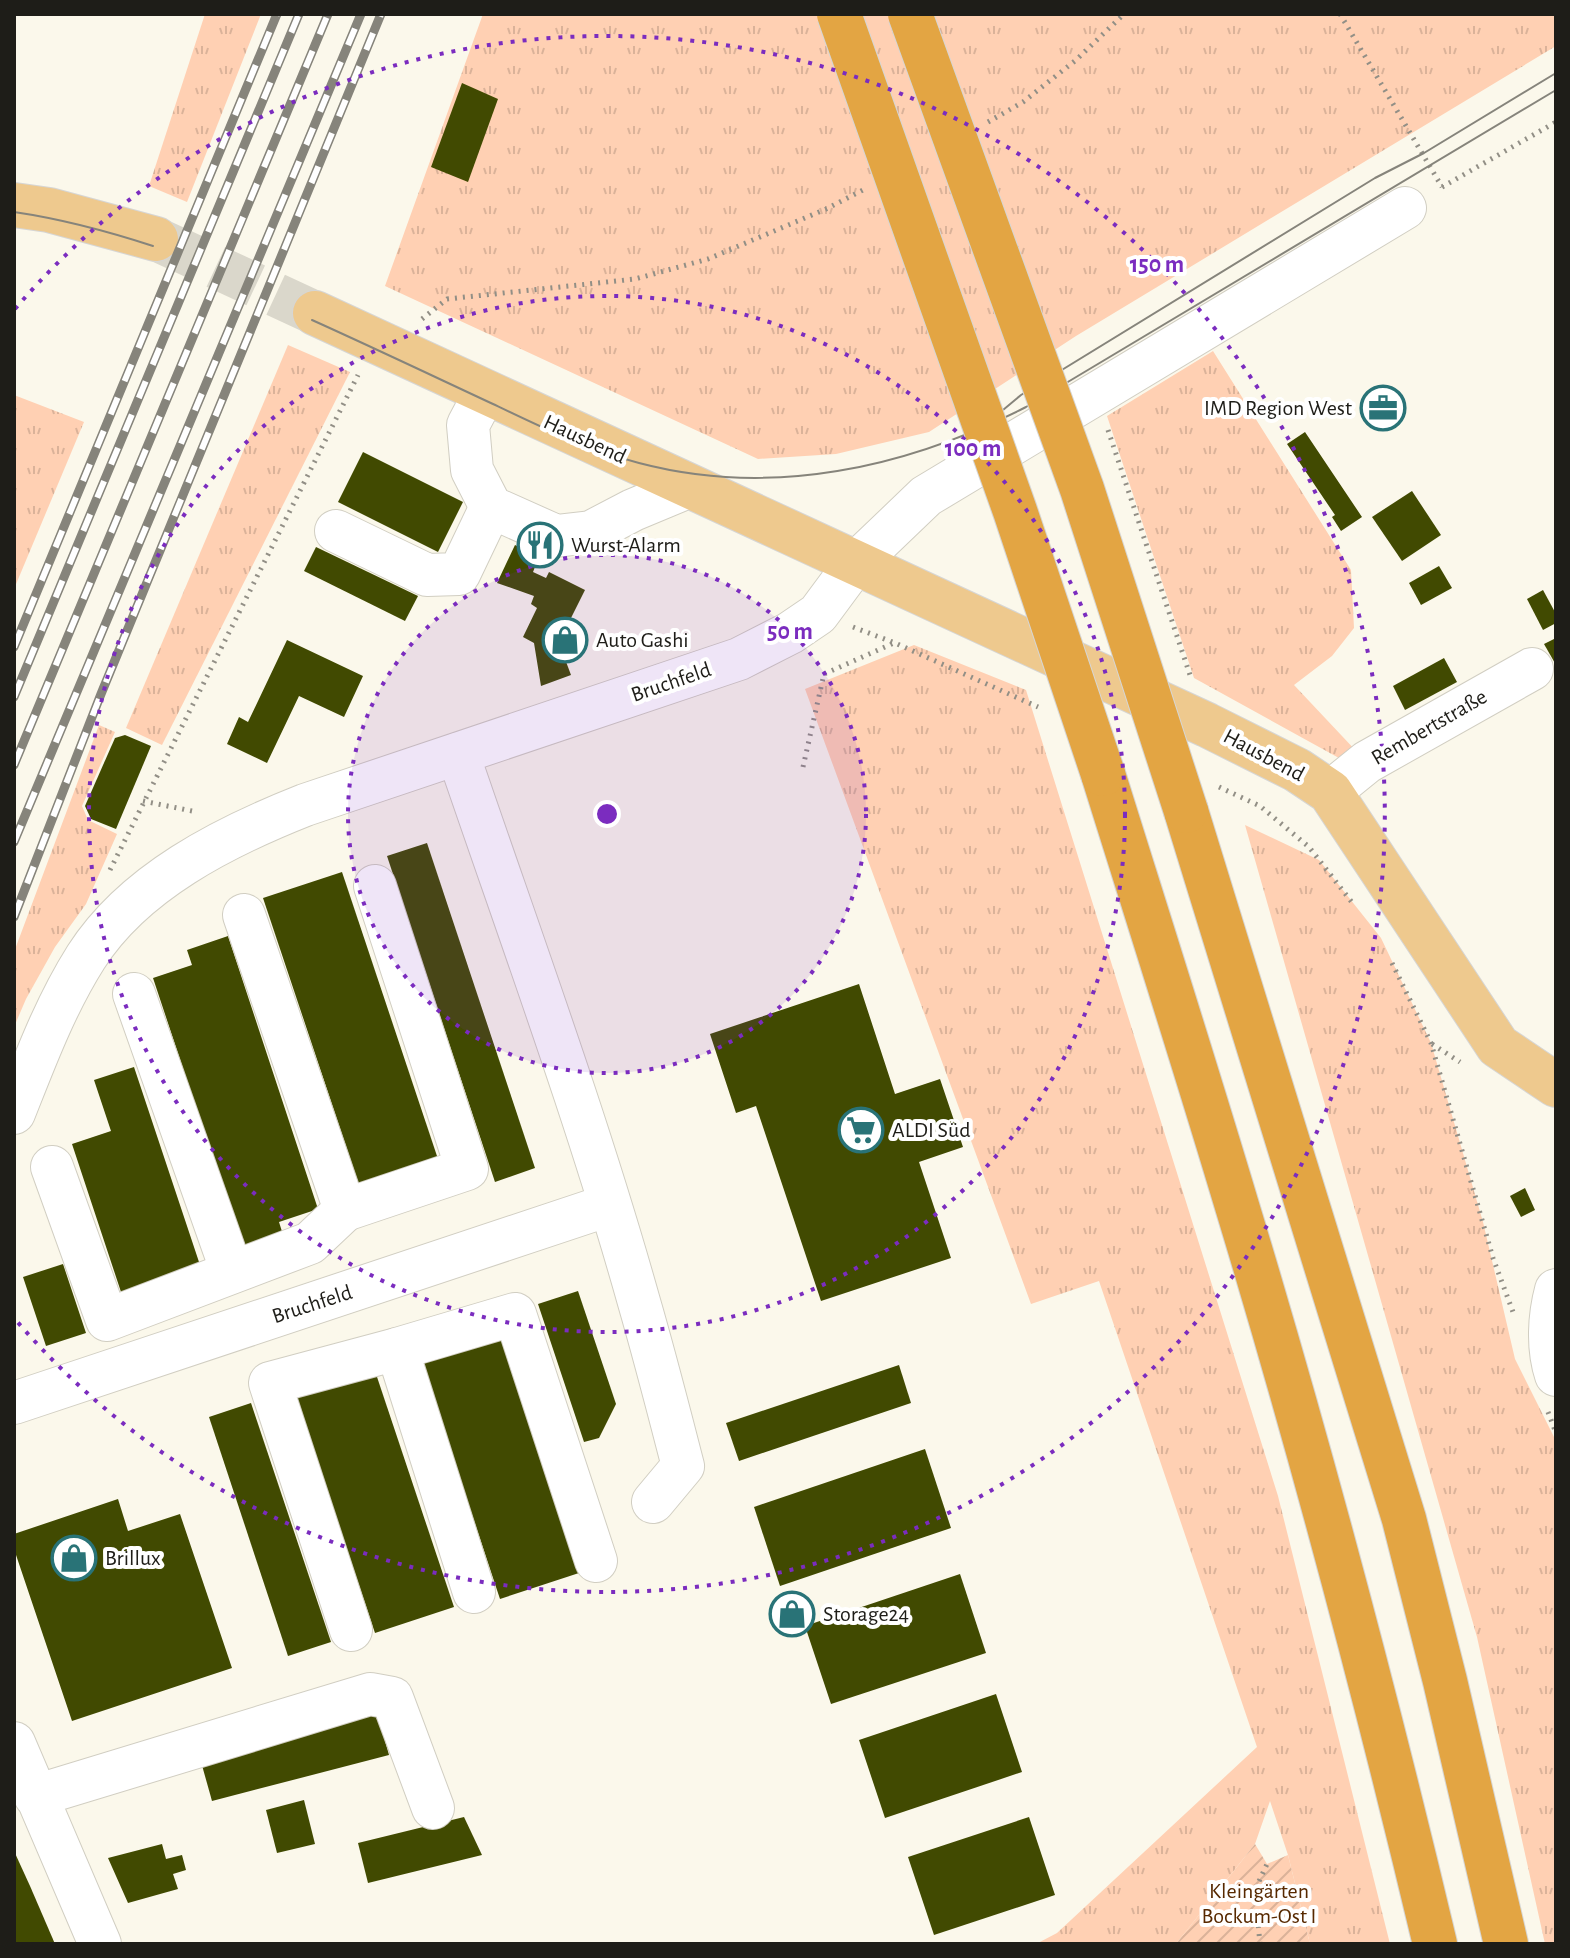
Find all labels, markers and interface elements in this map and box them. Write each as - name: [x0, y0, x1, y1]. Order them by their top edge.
- text: 150 m: [1130, 253, 1184, 277]
- office icon: IMD Region West: [1359, 384, 1407, 432]
- place label: IMD Region West: [1204, 397, 1352, 419]
- street label: Hausbend: [540, 410, 630, 468]
- text: 100 m: [945, 437, 1001, 461]
- restaurant icon: Wurst-Alarm: [516, 521, 564, 569]
- place label: Wurst-Alarm: [571, 534, 681, 556]
- shop icon: Auto Gashi: [541, 616, 589, 664]
- text: 50 m: [767, 620, 813, 644]
- place label: Auto Gashi: [596, 629, 689, 651]
- street label: Bruchfeld: [628, 658, 714, 706]
- street label: Rembertstraße: [1368, 685, 1490, 769]
- street label: Hausbend: [1220, 725, 1308, 785]
- centre of rings: [593, 800, 621, 828]
- supermarket icon: ALDI Süd: [837, 1106, 885, 1154]
- place label: ALDI Süd: [892, 1119, 971, 1141]
- street label: Bruchfeld: [269, 1281, 355, 1327]
- shop icon: Brillux: [50, 1534, 98, 1582]
- place label: Brillux: [105, 1547, 161, 1569]
- shop icon: Storage24: [768, 1590, 816, 1638]
- place label: Storage24: [823, 1603, 909, 1625]
- park label: Kleingärten Bockum-Ost I: [1202, 1880, 1316, 1927]

